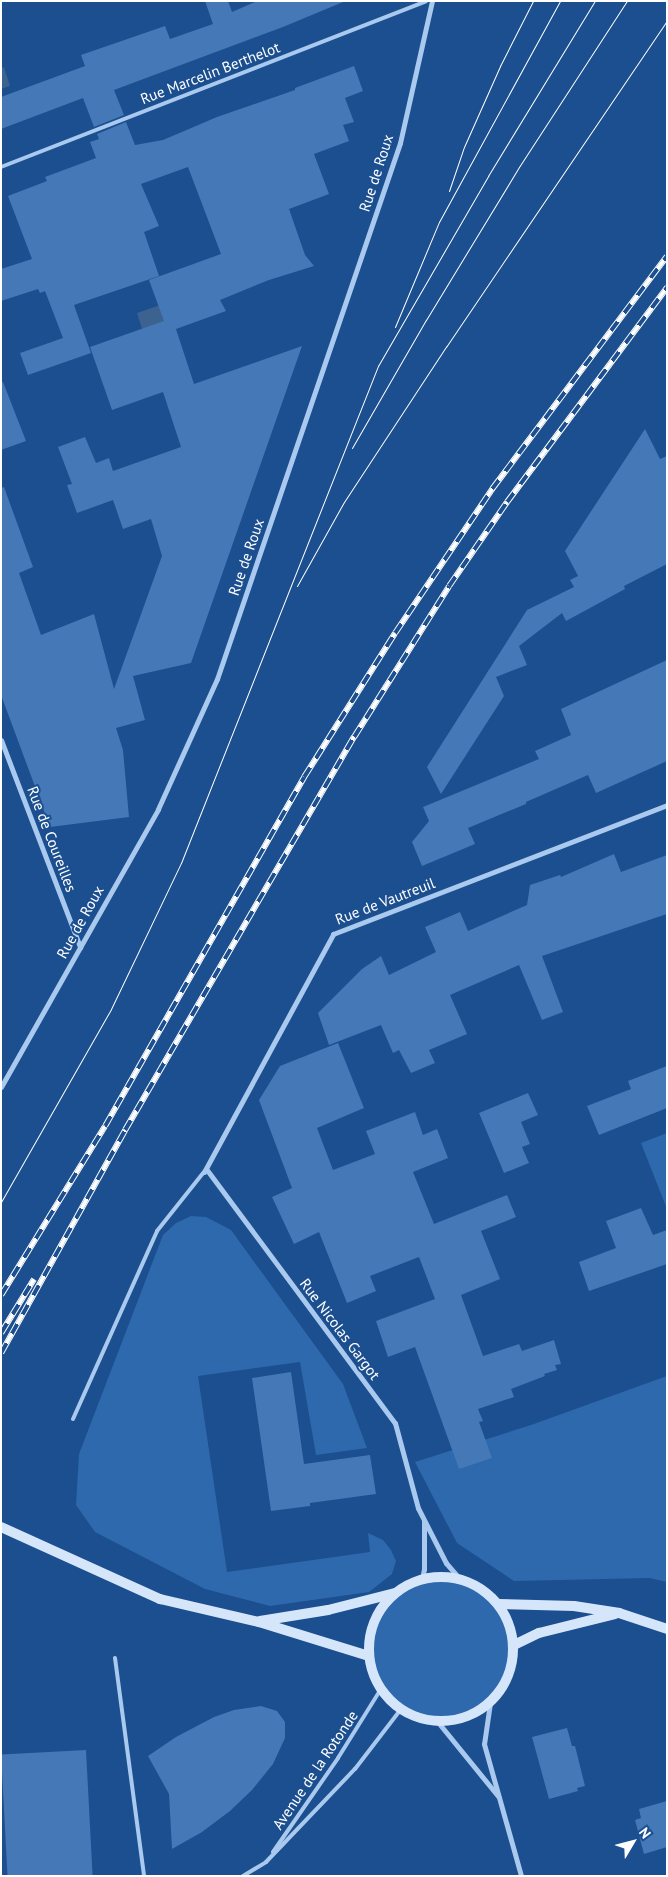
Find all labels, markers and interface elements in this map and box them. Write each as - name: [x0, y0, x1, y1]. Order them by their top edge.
- street label: Rue Marcelin Berthelot: [138, 38, 282, 108]
- street label: Rue de Roux: [355, 132, 397, 214]
- street label: Rue de Roux: [224, 516, 268, 598]
- street label: Rue de Coureilles: [24, 784, 80, 894]
- street label: Rue de Vautreuil: [332, 874, 438, 928]
- street label: Rue de Roux: [53, 883, 107, 961]
- street label: Rue Nicolas Gargot: [296, 1275, 384, 1383]
- street label: Avenue de la Rotonde: [269, 1707, 361, 1833]
- north arrow: [608, 1817, 658, 1867]
- text: N: [635, 1824, 655, 1842]

